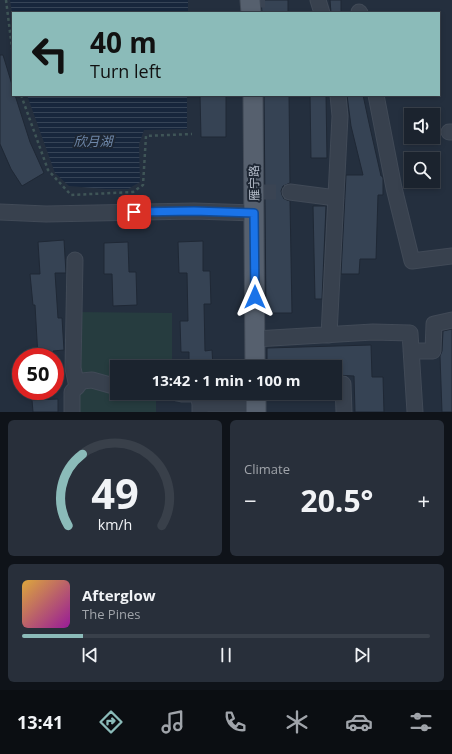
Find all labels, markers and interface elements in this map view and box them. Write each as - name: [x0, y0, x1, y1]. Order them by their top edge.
- text: 40 m: [90, 23, 157, 61]
- icon: left: [24, 28, 76, 80]
- text: Turn left: [90, 59, 161, 83]
- map controls: [404, 108, 440, 188]
- button: sound: [404, 108, 440, 144]
- water label: 欣月湖: [73, 132, 114, 150]
- button: search: [404, 152, 440, 188]
- street label: 雁宁路: [245, 165, 263, 201]
- pin: [117, 195, 151, 229]
- icon: arrive: [123, 201, 145, 223]
- position arrow: [234, 276, 276, 318]
- speed limit sign: 50: [12, 348, 64, 400]
- text: 13:42 · 1 min · 100 m: [152, 370, 300, 390]
- text: Climate: [244, 460, 290, 478]
- text: 49: [91, 465, 139, 521]
- text: 20.5°: [301, 480, 373, 521]
- text: −: [244, 485, 257, 515]
- text: +: [417, 485, 430, 515]
- text: km/h: [98, 515, 132, 534]
- text: Afterglow: [82, 585, 156, 605]
- text: The Pines: [82, 605, 140, 623]
- icon: previous: [79, 644, 101, 666]
- icon: pause: [215, 644, 237, 666]
- icon: next: [351, 644, 373, 666]
- icon: directions: [97, 708, 125, 736]
- icon: music: [159, 708, 187, 736]
- icon: phone: [221, 708, 249, 736]
- icon: climate: [283, 708, 311, 736]
- icon: car: [345, 708, 373, 736]
- icon: filters: [407, 708, 435, 736]
- text: 13:41: [17, 710, 63, 734]

